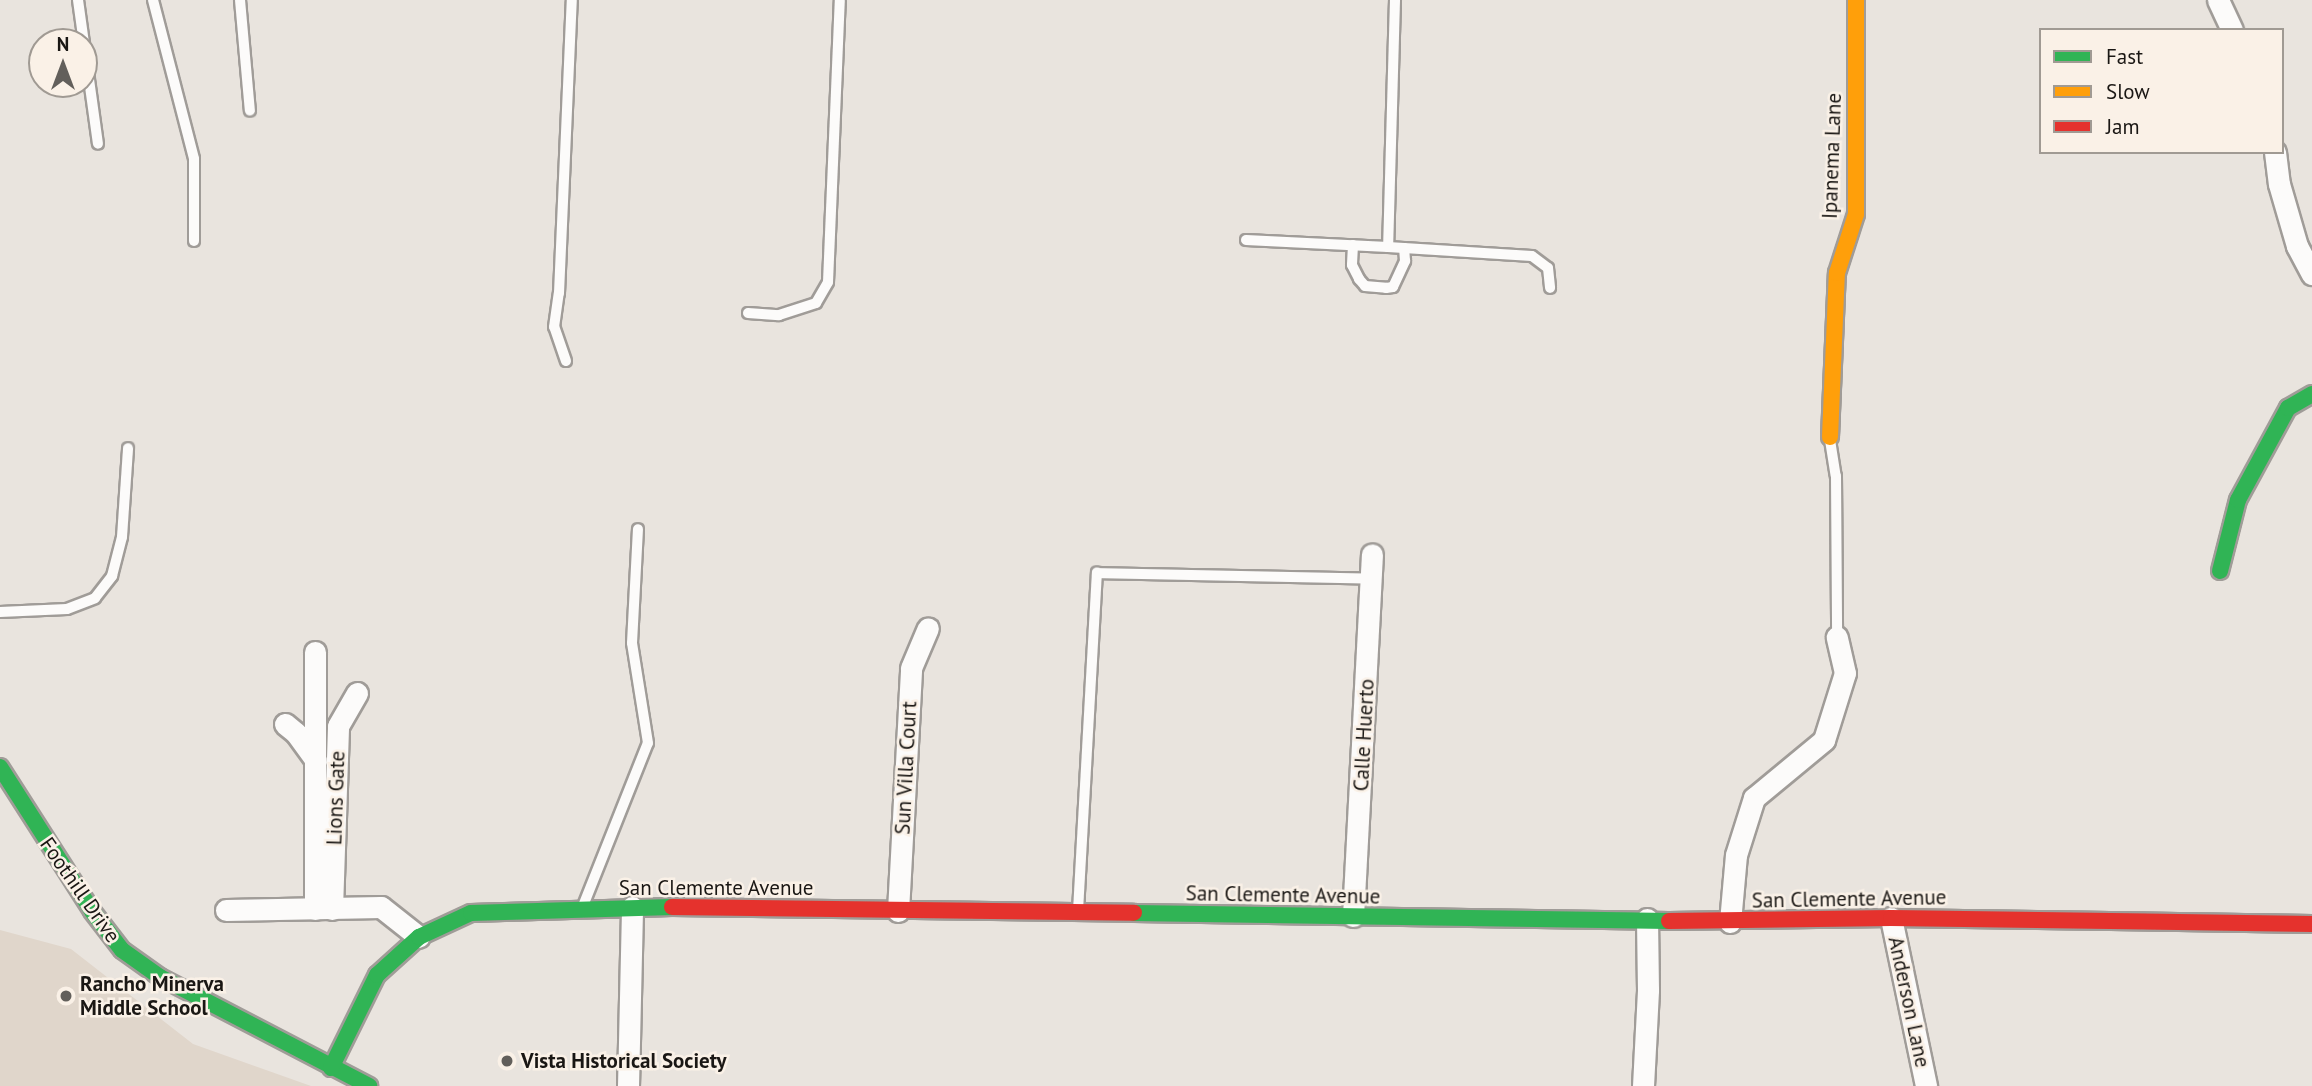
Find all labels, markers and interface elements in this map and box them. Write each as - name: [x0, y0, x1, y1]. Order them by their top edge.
- north arrow: [28, 28, 98, 98]
- legend: [2039, 28, 2284, 154]
- text: N: [57, 32, 69, 56]
- text: Fast: [2106, 43, 2143, 70]
- text: Slow: [2106, 78, 2150, 105]
- street label: Ipanema Lane: [1817, 93, 1847, 219]
- text: Jam: [2106, 113, 2140, 140]
- street label: Calle Huerto: [1348, 678, 1380, 792]
- street label: Sun Villa Court: [890, 700, 922, 836]
- street label: Lions Gate: [322, 750, 350, 846]
- street label: Foothill Drive: [35, 833, 125, 947]
- street label: San Clemente Avenue: [618, 875, 814, 901]
- street label: San Clemente Avenue: [1185, 881, 1381, 909]
- street label: San Clemente Avenue: [1751, 885, 1947, 913]
- street label: Anderson Lane: [1883, 934, 1935, 1070]
- place label: Rancho Minerva Middle School: [80, 971, 224, 1021]
- marker: Rancho Minerva Middle School: [58, 988, 74, 1004]
- place label: Vista Historical Society: [521, 1048, 727, 1074]
- marker: Vista Historical Society: [499, 1053, 515, 1069]

